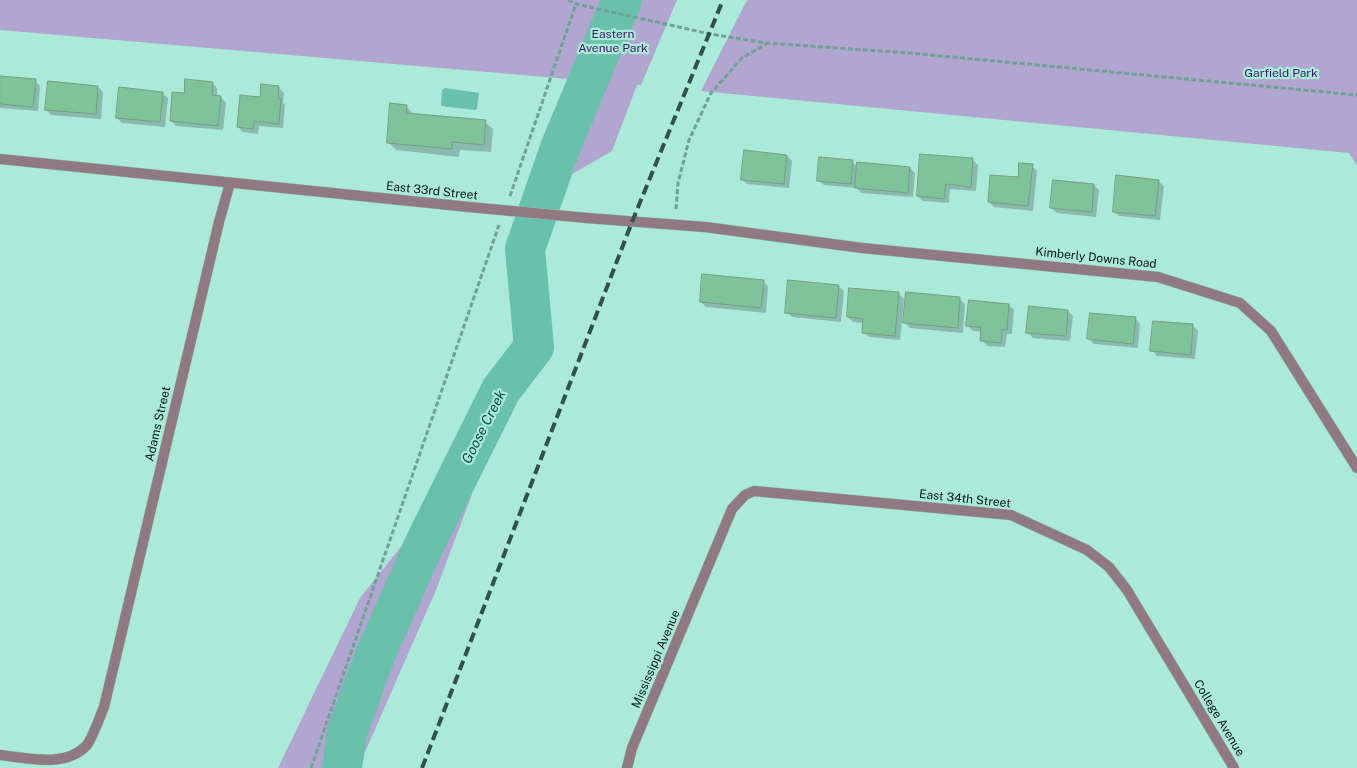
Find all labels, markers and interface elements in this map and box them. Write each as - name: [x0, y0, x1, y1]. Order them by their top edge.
- park label: Eastern Avenue Park: [578, 27, 648, 55]
- park label: Garfield Park: [1244, 66, 1318, 80]
- street label: East 33rd Street: [385, 179, 479, 203]
- street label: Kimberly Downs Road: [1035, 244, 1157, 272]
- street label: Adams Street: [142, 385, 174, 463]
- water label: Goose Creek: [458, 387, 510, 467]
- street label: East 34th Street: [918, 487, 1012, 511]
- street label: Mississippi Avenue: [629, 608, 683, 710]
- street label: College Avenue: [1190, 677, 1248, 759]

